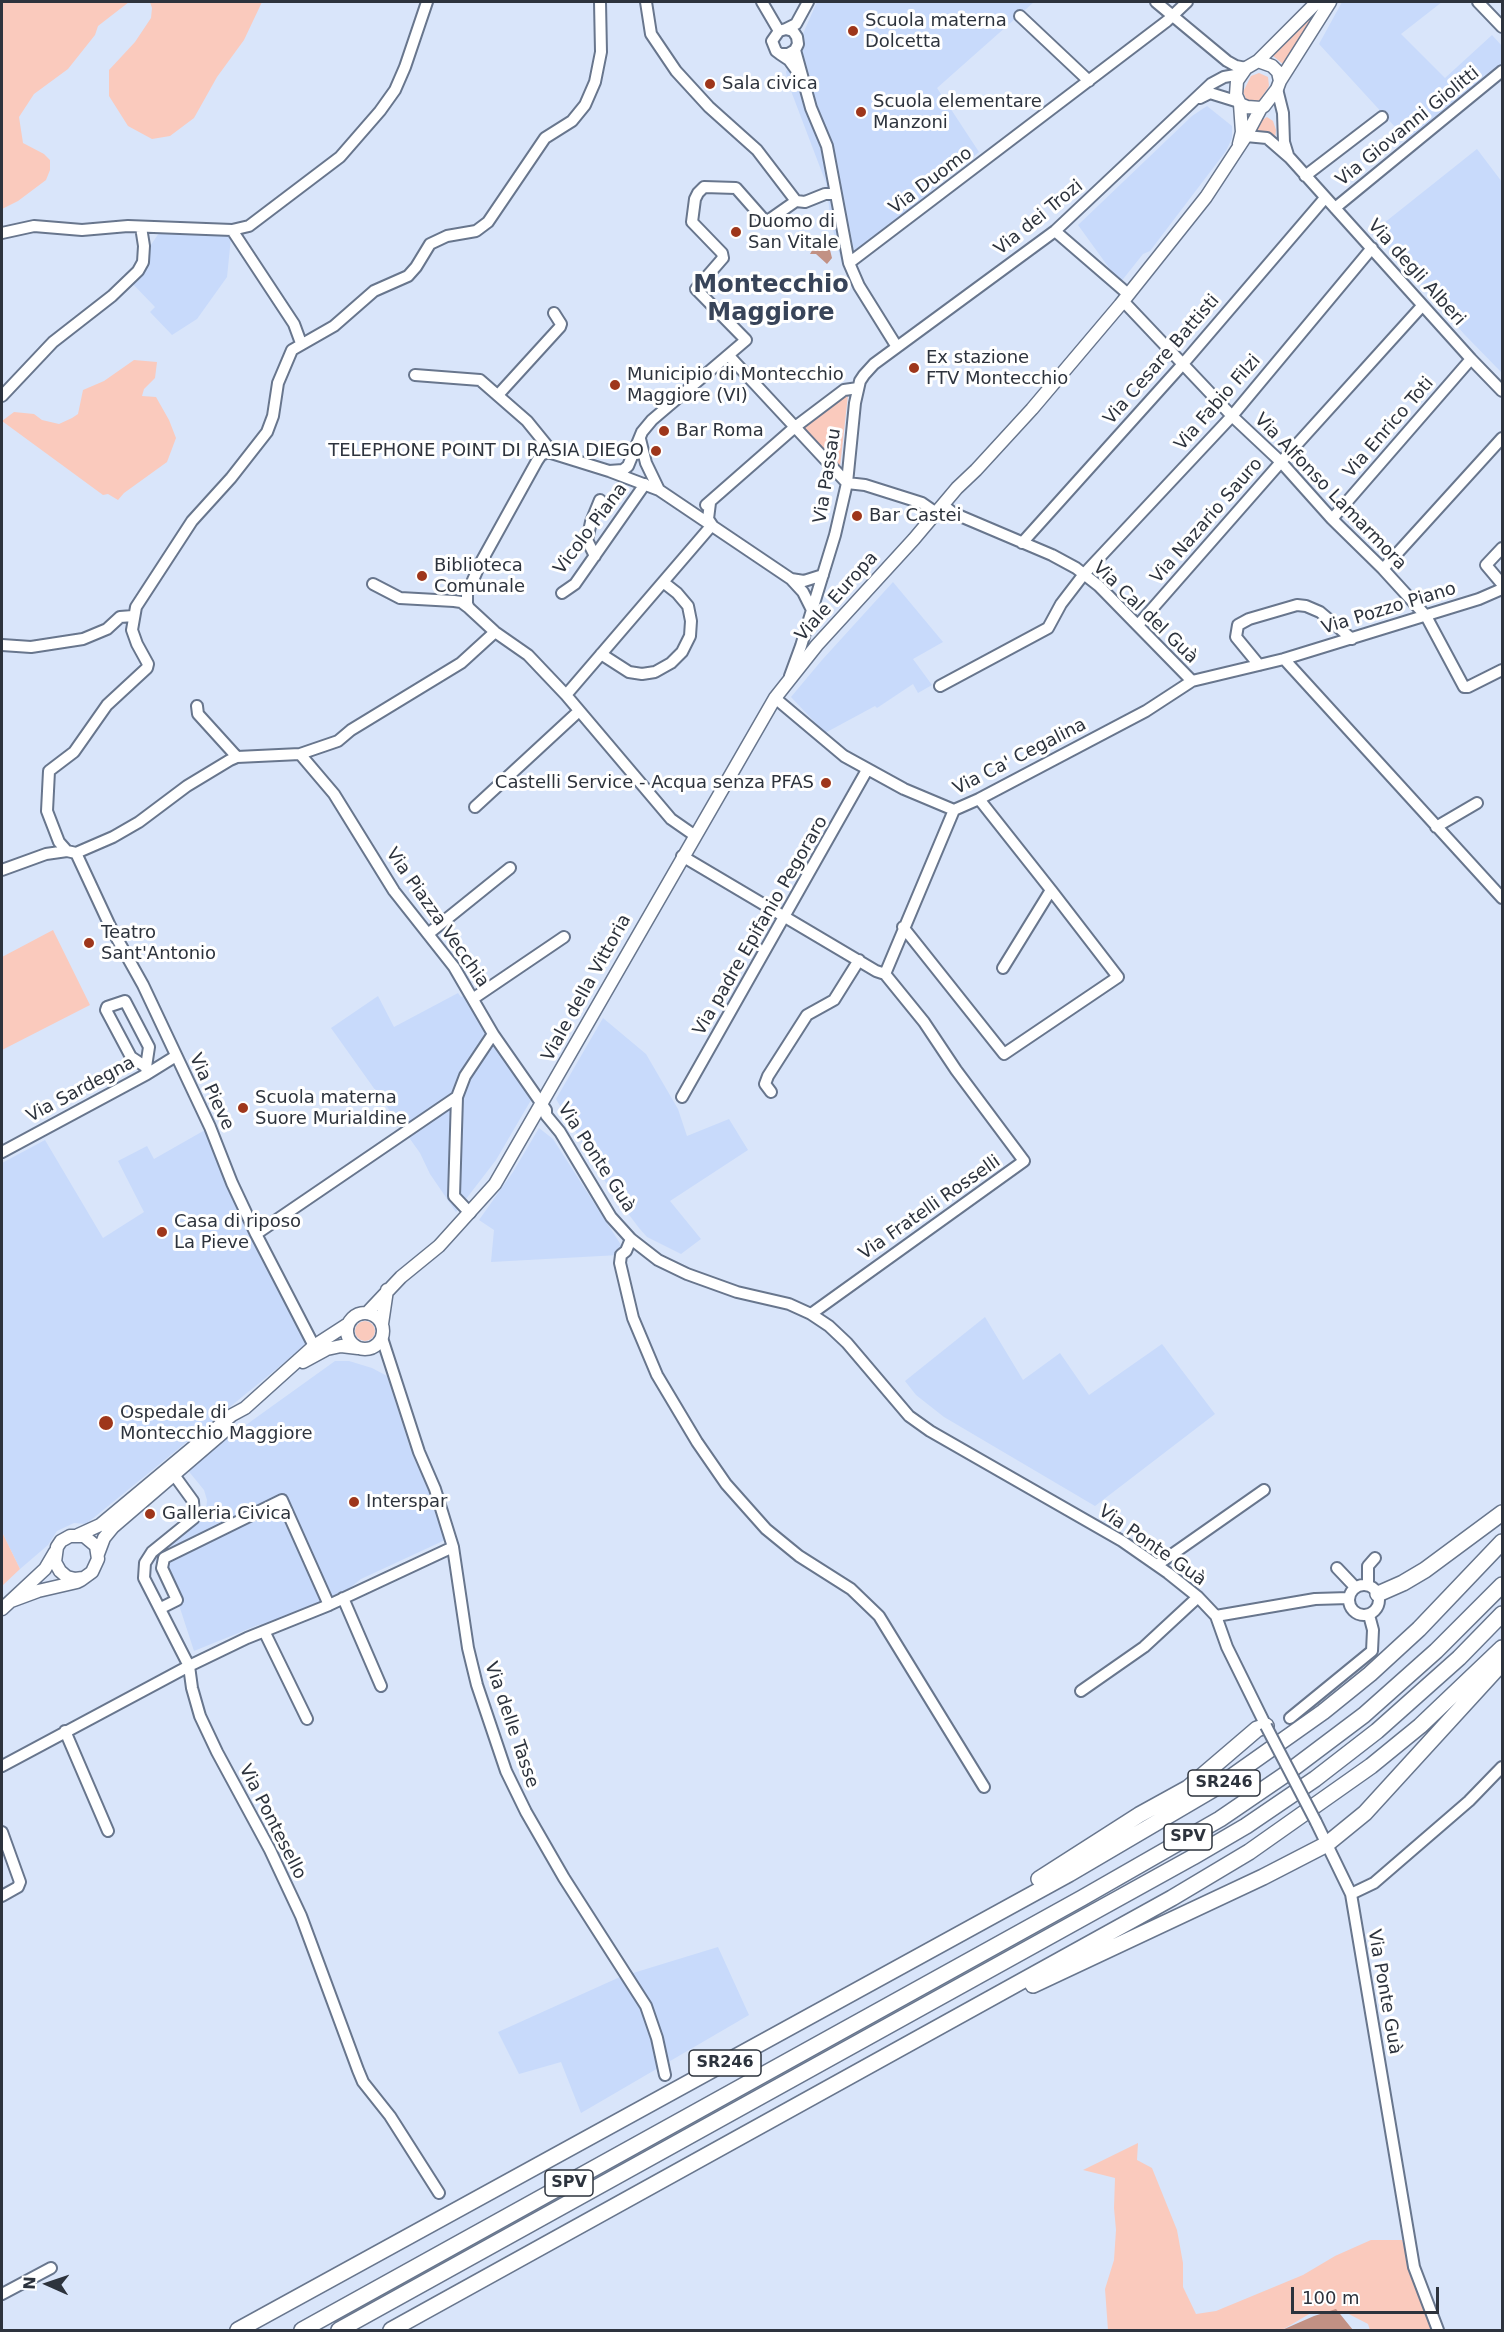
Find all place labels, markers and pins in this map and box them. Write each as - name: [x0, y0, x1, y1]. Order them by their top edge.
- place label: Scuola materna Dolcetta: [865, 10, 1007, 52]
- marker: Scuola materna Dolcetta: [846, 24, 860, 38]
- place label: Sala civica: [722, 73, 818, 95]
- marker: Sala civica: [703, 77, 717, 91]
- place label: Scuola elementare Manzoni: [873, 91, 1042, 134]
- marker: Scuola elementare Manzoni: [854, 105, 868, 119]
- place label: Duomo di San Vitale: [748, 211, 839, 254]
- marker: Duomo di San Vitale: [729, 225, 743, 239]
- place label: Ex stazione FTV Montecchio: [926, 347, 1068, 389]
- marker: Ex stazione FTV Montecchio: [907, 361, 921, 375]
- place label: Municipio di Montecchio Maggiore (VI): [627, 364, 844, 406]
- marker: Municipio di Montecchio Maggiore (VI): [608, 378, 622, 392]
- place label: Bar Roma: [676, 420, 764, 442]
- marker: Bar Roma: [657, 424, 671, 438]
- place label: TELEPHONE POINT DI RASIA DIEGO: [328, 440, 644, 462]
- marker: TELEPHONE POINT DI RASIA DIEGO: [649, 444, 663, 458]
- place label: Bar Castei: [869, 505, 962, 527]
- marker: Bar Castei: [850, 509, 864, 523]
- place label: Biblioteca Comunale: [434, 555, 525, 598]
- marker: Biblioteca Comunale: [415, 569, 429, 583]
- place label: Castelli Service - Acqua senza PFAS: [495, 772, 814, 794]
- marker: Castelli Service - Acqua senza PFAS: [819, 776, 833, 790]
- place label: Teatro Sant'Antonio: [101, 922, 216, 964]
- marker: Teatro Sant'Antonio: [82, 936, 96, 950]
- place label: Scuola materna Suore Murialdine: [255, 1087, 407, 1130]
- marker: Scuola materna Suore Murialdine: [236, 1101, 250, 1115]
- place label: Casa di riposo La Pieve: [174, 1211, 301, 1254]
- marker: Casa di riposo La Pieve: [155, 1225, 169, 1239]
- place label: Ospedale di Montecchio Maggiore: [120, 1402, 313, 1444]
- marker: Ospedale di Montecchio Maggiore: [97, 1414, 115, 1432]
- place label: Interspar: [366, 1491, 447, 1513]
- marker: Interspar: [347, 1495, 361, 1509]
- place label: Galleria Civica: [162, 1503, 291, 1525]
- marker: Galleria Civica: [143, 1507, 157, 1521]

